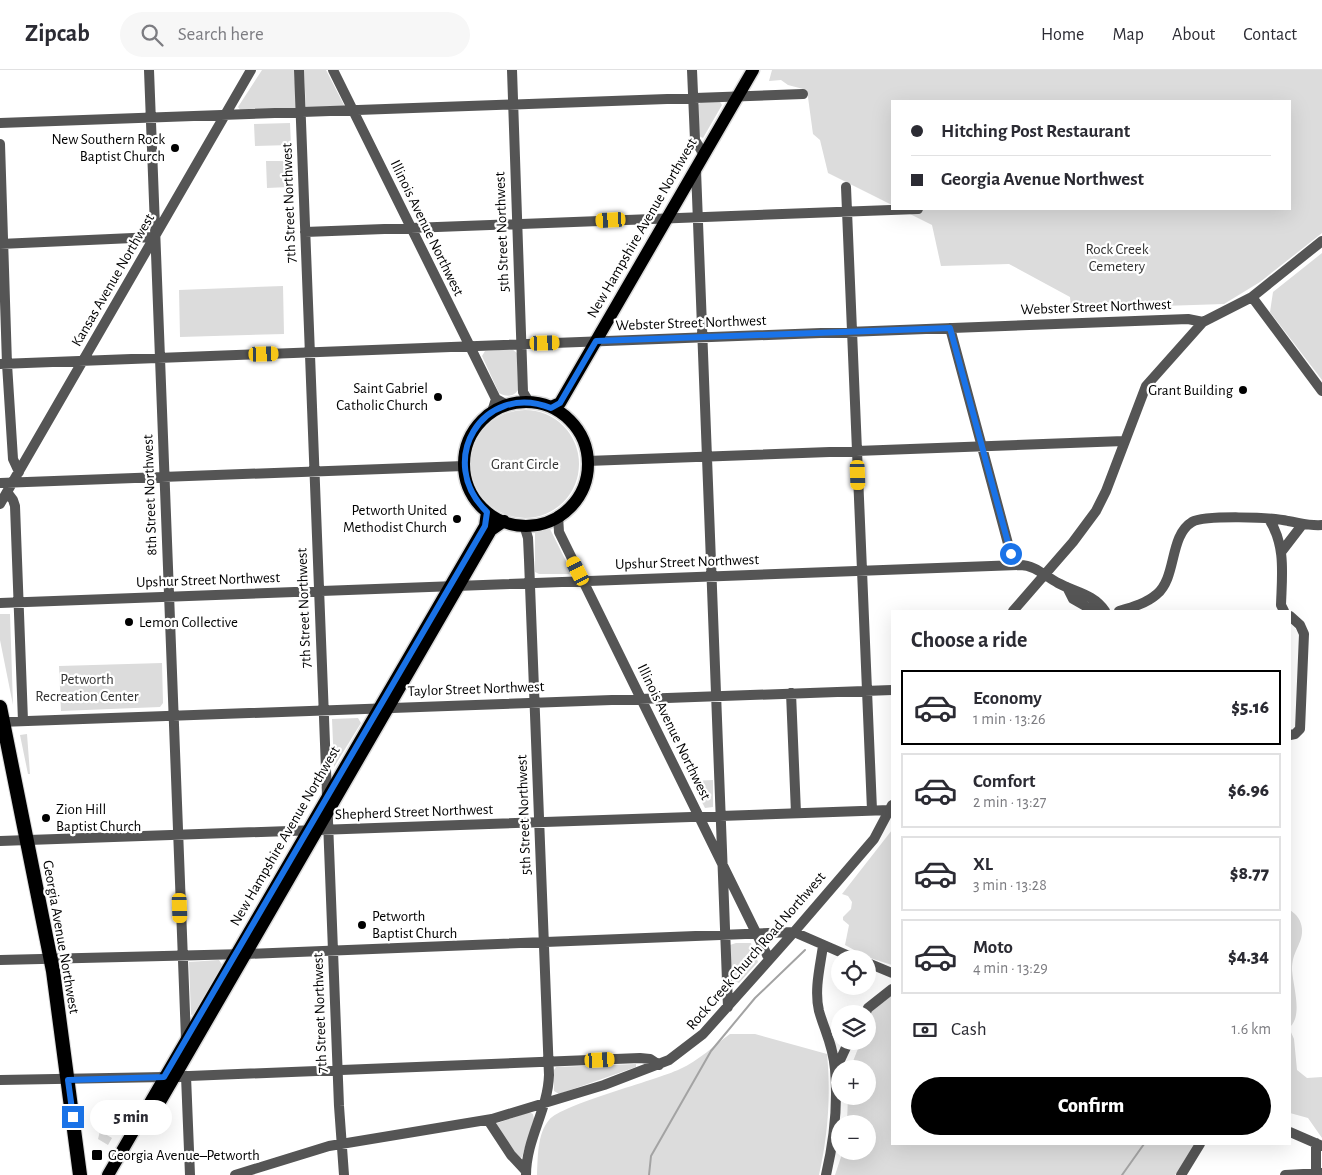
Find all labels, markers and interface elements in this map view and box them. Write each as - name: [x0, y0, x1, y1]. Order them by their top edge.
- search box: [120, 12, 470, 57]
- icon: search: [138, 21, 166, 49]
- text: Zipcab: [25, 22, 90, 46]
- text: Search here: [178, 25, 264, 44]
- text: Home: [1041, 26, 1084, 44]
- text: Map: [1112, 26, 1144, 44]
- text: About: [1172, 26, 1215, 44]
- text: Contact: [1243, 26, 1297, 44]
- text: Hitching Post Restaurant: [941, 122, 1130, 141]
- place label: New Southern Rock Baptist Church: [51, 132, 165, 164]
- street label: New Hampshire Avenue Northwest: [584, 135, 700, 320]
- marker: New Southern Rock Baptist Church: [169, 142, 181, 154]
- street label: 7th Street Northwest: [279, 142, 299, 264]
- street label: Illinois Avenue Northwest: [388, 158, 467, 299]
- text: Georgia Avenue Northwest: [941, 170, 1144, 189]
- street label: 5th Street Northwest: [492, 171, 512, 293]
- street label: Kansas Avenue Northwest: [69, 211, 157, 349]
- car: [595, 212, 626, 228]
- park label: Rock Creek Cemetery: [1085, 242, 1149, 274]
- street label: Webster Street Northwest: [1020, 297, 1172, 317]
- street label: Webster Street Northwest: [615, 313, 767, 333]
- car: [529, 335, 560, 351]
- car: [248, 346, 279, 362]
- place label: Saint Gabriel Catholic Church: [336, 381, 428, 413]
- place label: Grant Building: [1148, 383, 1234, 398]
- marker: Grant Building: [1237, 384, 1249, 396]
- marker: Saint Gabriel Catholic Church: [432, 391, 444, 403]
- street label: 8th Street Northwest: [140, 434, 160, 556]
- park label: Grant Circle: [491, 457, 559, 472]
- car: [849, 460, 866, 490]
- place label: Petworth United Methodist Church: [343, 503, 447, 535]
- marker: Petworth United Methodist Church: [451, 513, 463, 525]
- route start: [1000, 543, 1022, 565]
- street label: 7th Street Northwest: [294, 547, 314, 669]
- street label: Upshur Street Northwest: [615, 552, 759, 572]
- car: [564, 554, 591, 588]
- street label: Upshur Street Northwest: [136, 570, 280, 590]
- place label: Lemon Collective: [139, 615, 238, 630]
- marker: Lemon Collective: [123, 616, 135, 628]
- text: Choose a ride: [911, 629, 1027, 651]
- street label: Illinois Avenue Northwest: [635, 662, 714, 803]
- park label: Petworth Recreation Center: [35, 672, 139, 704]
- street label: Taylor Street Northwest: [407, 679, 545, 699]
- icon: car: [913, 685, 958, 730]
- text: Economy: [973, 689, 1042, 708]
- text: $5.16: [1231, 698, 1269, 717]
- text: 1 min · 13:26: [973, 711, 1046, 727]
- street label: New Hampshire Avenue Northwest: [227, 743, 343, 928]
- street label: 5th Street Northwest: [514, 754, 534, 876]
- icon: car: [913, 768, 958, 813]
- text: Comfort: [973, 772, 1035, 791]
- text: $6.96: [1228, 781, 1269, 800]
- text: 2 min · 13:27: [973, 794, 1047, 810]
- place label: Zion Hill Baptist Church: [56, 802, 141, 834]
- street label: Shepherd Street Northwest: [335, 802, 494, 822]
- marker: Zion Hill Baptist Church: [40, 812, 52, 824]
- icon: car: [913, 851, 958, 896]
- text: XL: [973, 855, 993, 874]
- street label: Georgia Avenue Northwest: [40, 859, 82, 1015]
- text: $8.77: [1230, 864, 1269, 883]
- street label: Rock Creek Church Road Northwest: [684, 869, 829, 1033]
- text: 3 min · 13:28: [973, 877, 1047, 893]
- car: [171, 893, 188, 923]
- place label: Petworth Baptist Church: [372, 909, 457, 941]
- marker: Petworth Baptist Church: [356, 919, 368, 931]
- icon: car: [913, 934, 958, 979]
- text: Moto: [973, 938, 1013, 957]
- text: $4.34: [1228, 947, 1269, 966]
- map controls: [831, 950, 876, 1160]
- button: locate: [831, 950, 876, 995]
- street label: 7th Street Northwest: [310, 952, 330, 1074]
- text: 4 min · 13:29: [973, 960, 1048, 976]
- button: layers: [831, 1005, 876, 1050]
- icon: cash: [911, 1016, 939, 1044]
- text: Cash: [951, 1020, 987, 1039]
- text: 1.6 km: [1232, 1021, 1271, 1037]
- car: [584, 1052, 615, 1068]
- button: +: [831, 1060, 876, 1105]
- button: Confirm: [911, 1077, 1271, 1135]
- callout: 5 min: [90, 1100, 173, 1134]
- route end: [62, 1106, 84, 1128]
- text: 5 min: [113, 1109, 149, 1125]
- button: −: [831, 1115, 876, 1160]
- marker: Georgia Avenue–Petworth: [90, 1148, 104, 1162]
- place label: Georgia Avenue–Petworth: [108, 1148, 260, 1163]

